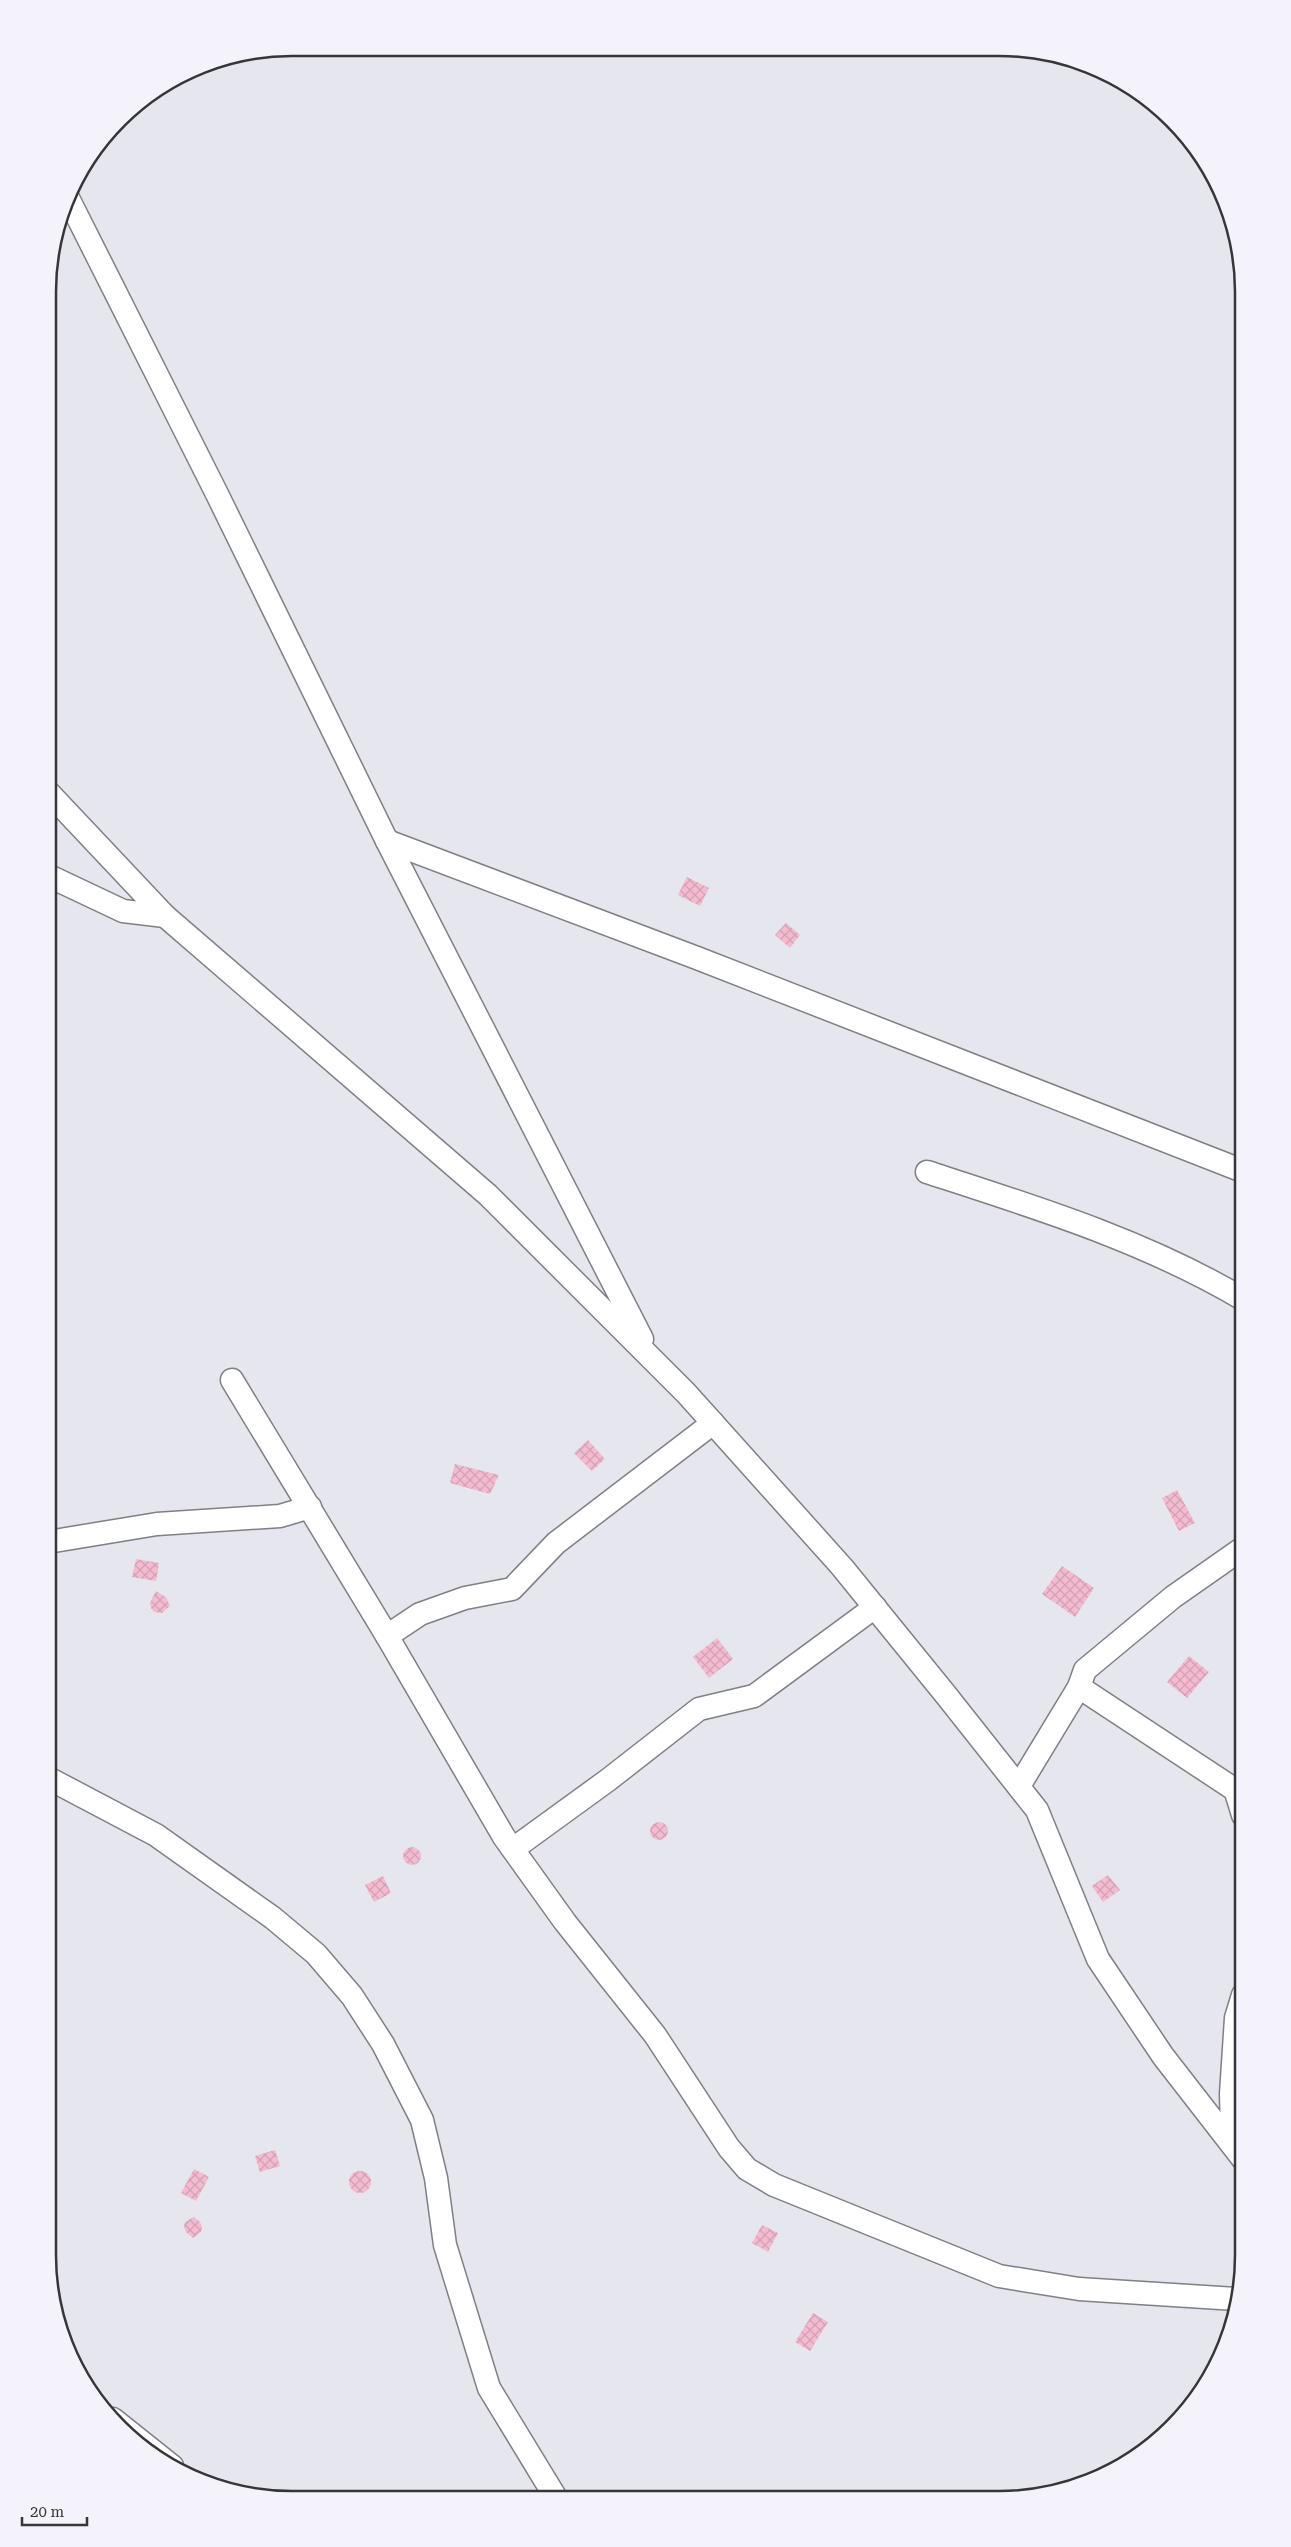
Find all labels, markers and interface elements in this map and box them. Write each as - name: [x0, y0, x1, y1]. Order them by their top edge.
- scale bar: [22, 2494, 88, 2526]
- text: 20 m: [30, 2503, 65, 2521]

